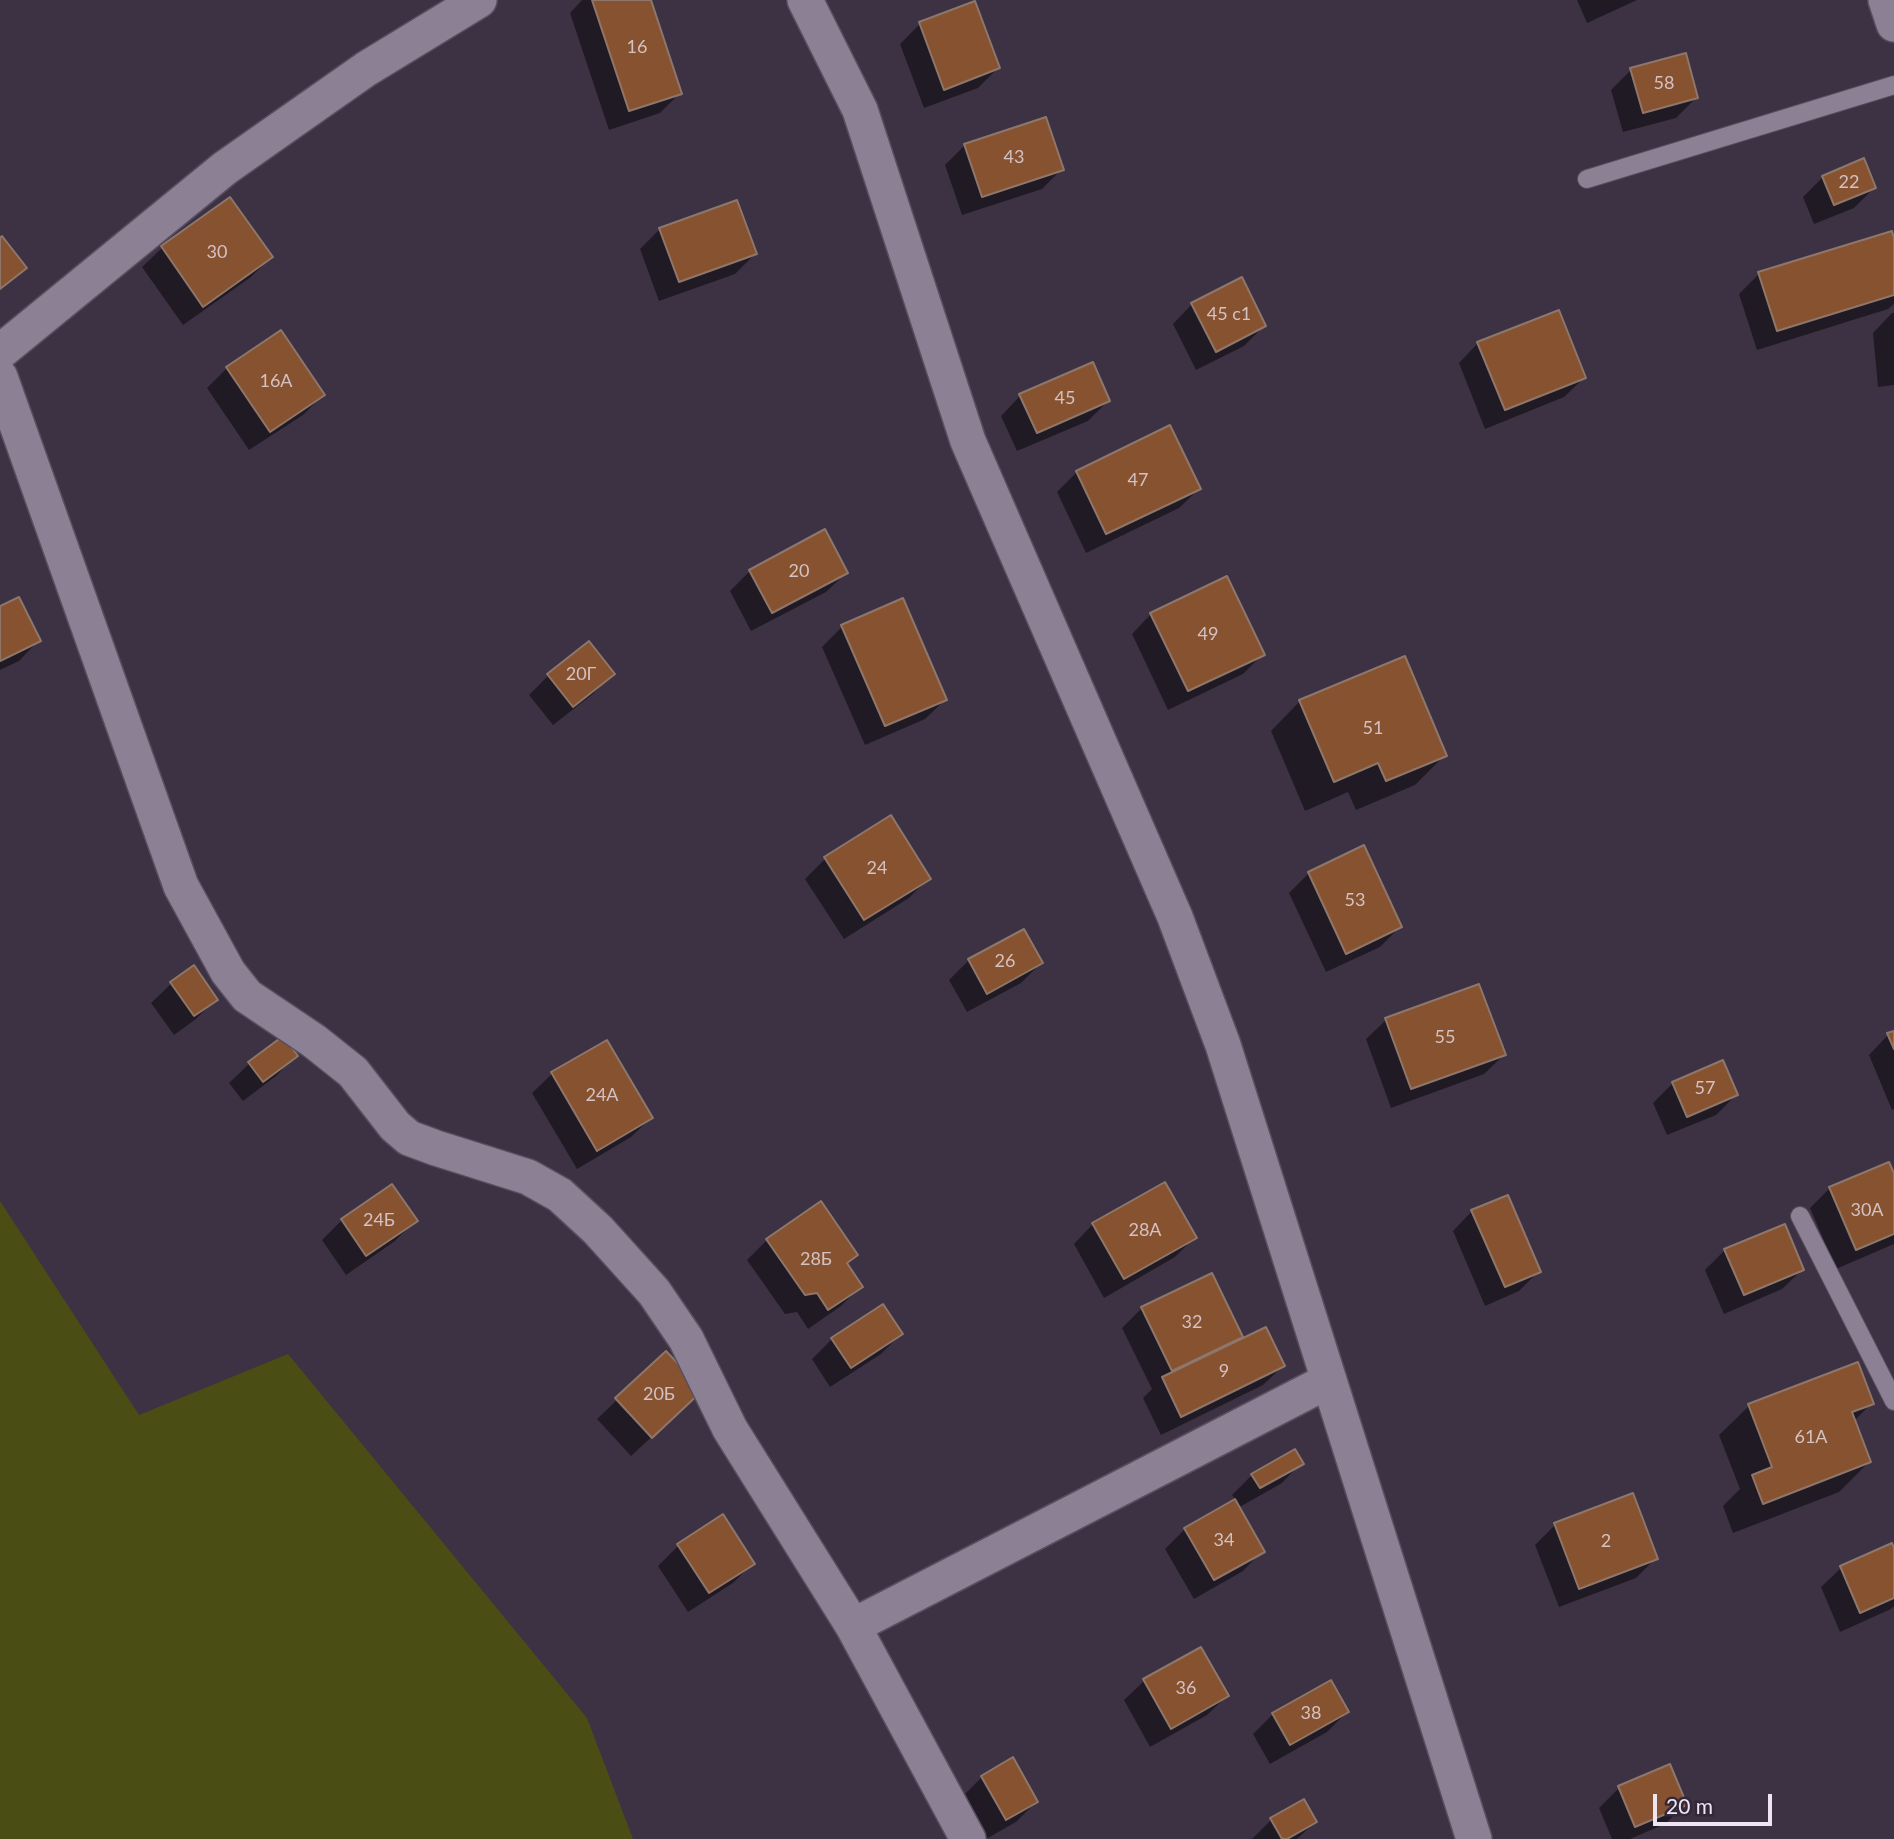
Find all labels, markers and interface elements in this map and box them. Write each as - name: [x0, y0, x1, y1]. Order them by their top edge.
- house number: 16: [627, 36, 647, 58]
- house number: 58: [1654, 72, 1674, 94]
- house number: 43: [1004, 146, 1024, 168]
- house number: 22: [1839, 171, 1859, 193]
- house number: 30: [207, 241, 227, 263]
- house number: 45 с1: [1207, 303, 1251, 325]
- house number: 16А: [259, 370, 293, 392]
- house number: 45: [1055, 387, 1075, 409]
- house number: 47: [1128, 469, 1148, 491]
- house number: 20: [789, 560, 809, 582]
- house number: 49: [1198, 623, 1218, 645]
- house number: 20Г: [566, 663, 596, 685]
- house number: 51: [1363, 717, 1383, 739]
- house number: 24: [867, 857, 887, 879]
- house number: 53: [1345, 889, 1365, 911]
- house number: 26: [995, 950, 1015, 972]
- house number: 55: [1435, 1026, 1455, 1048]
- house number: 57: [1695, 1077, 1715, 1099]
- house number: 24А: [585, 1084, 619, 1106]
- house number: 30А: [1850, 1199, 1884, 1221]
- house number: 24Б: [363, 1209, 395, 1231]
- house number: 28А: [1128, 1219, 1162, 1241]
- house number: 28Б: [800, 1248, 832, 1270]
- house number: 32: [1182, 1311, 1202, 1333]
- house number: 9: [1219, 1360, 1229, 1382]
- house number: 20Б: [643, 1383, 675, 1405]
- house number: 61А: [1794, 1426, 1828, 1448]
- house number: 34: [1214, 1529, 1234, 1551]
- house number: 2: [1601, 1530, 1611, 1552]
- house number: 36: [1176, 1677, 1196, 1699]
- house number: 38: [1301, 1702, 1321, 1724]
- scale bar: [1656, 1780, 1775, 1824]
- text: 20 m: [1666, 1793, 1713, 1818]

